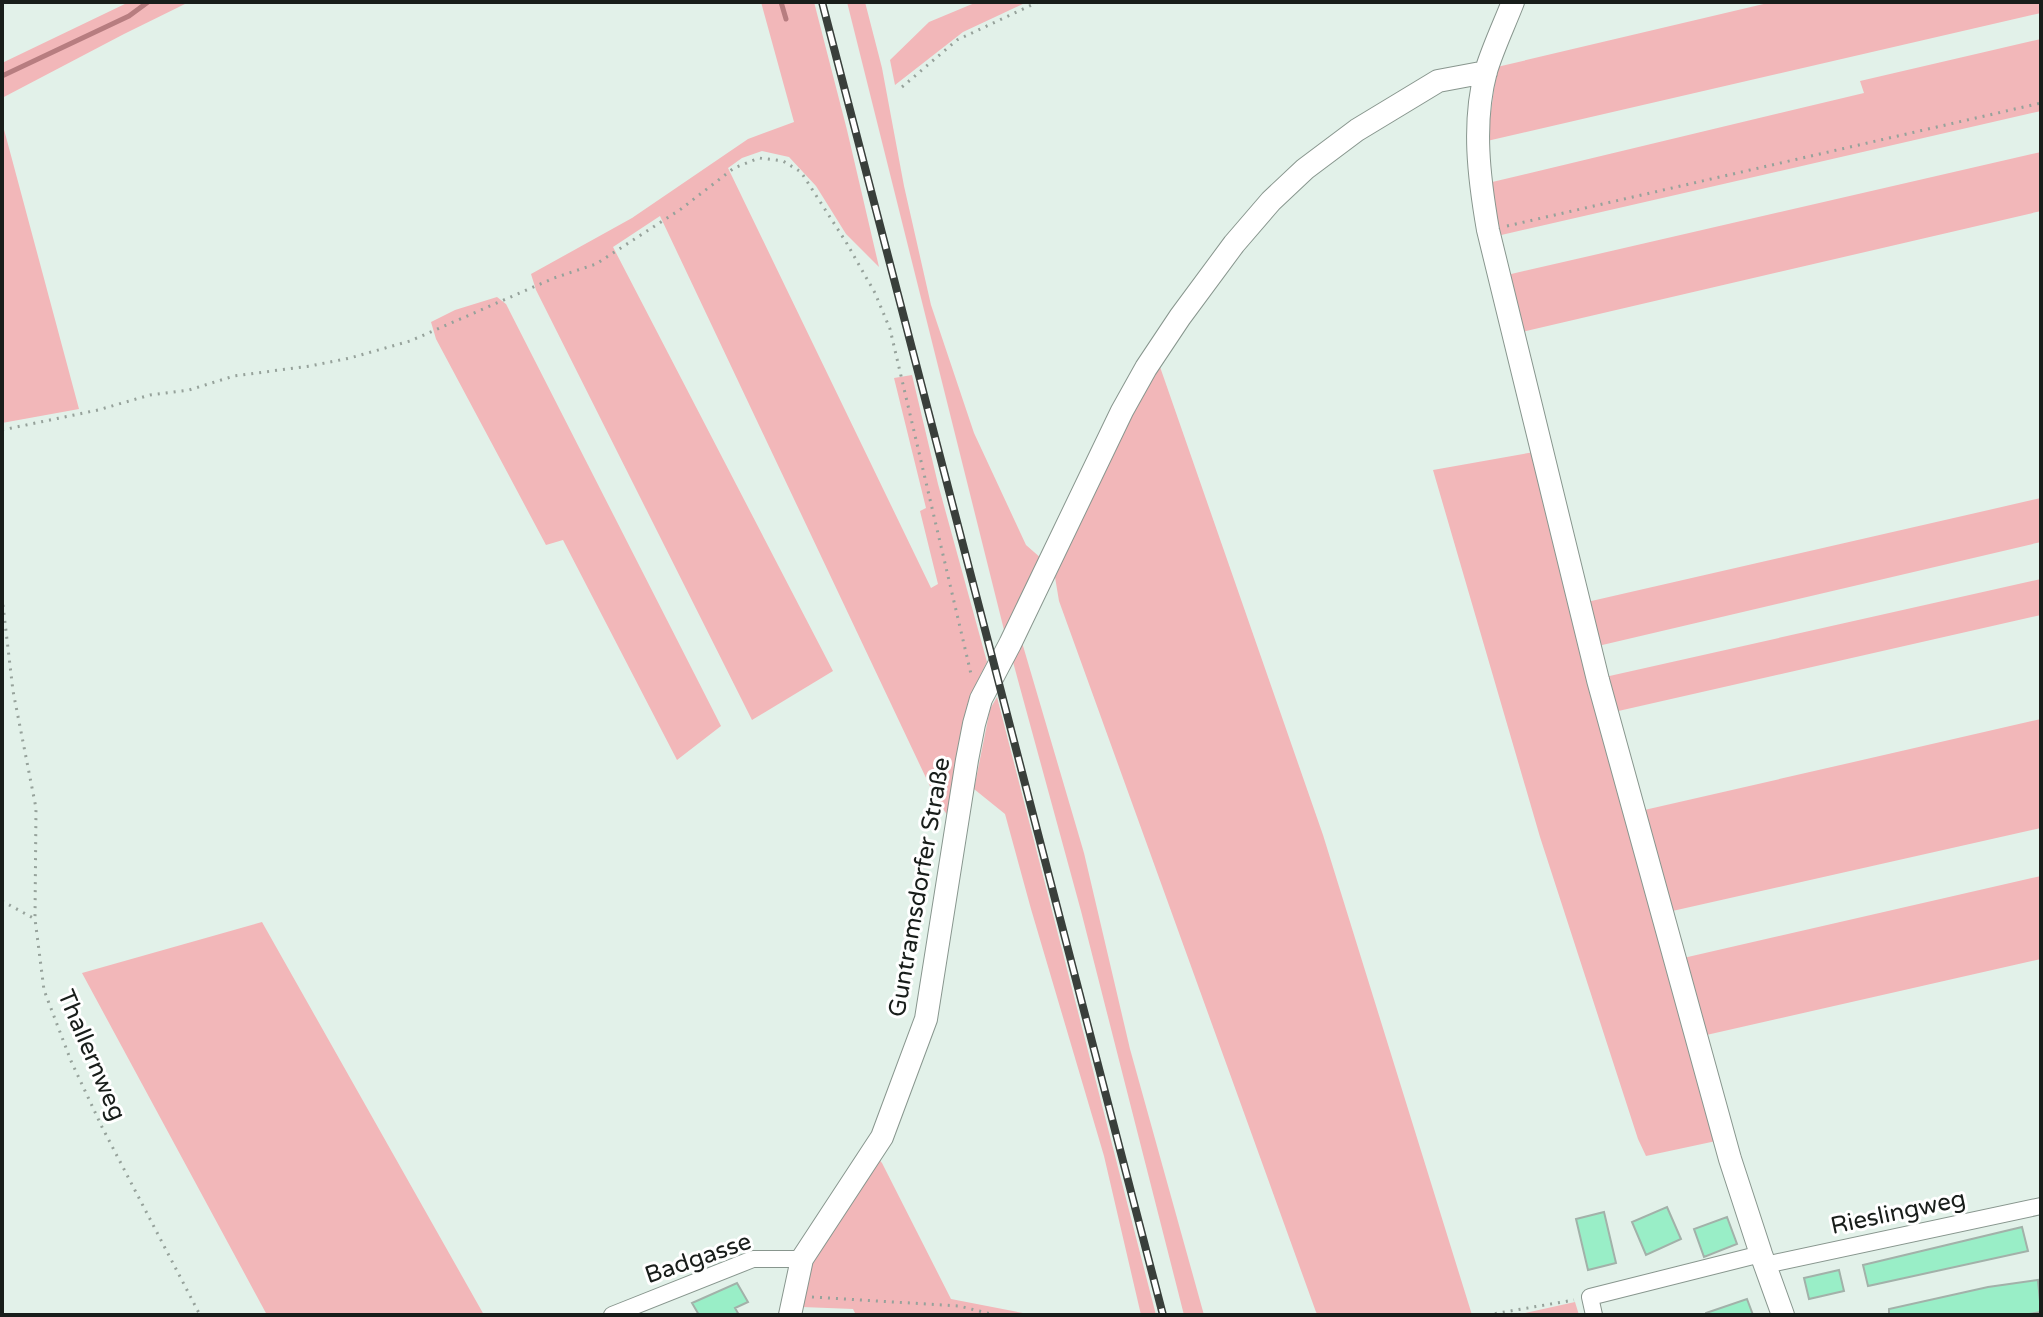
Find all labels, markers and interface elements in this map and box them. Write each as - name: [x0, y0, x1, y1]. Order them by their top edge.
- street label: Guntramsdorfer Straße: [882, 755, 957, 1019]
- street label: Thallernweg: [51, 985, 132, 1125]
- street label: Rieslingweg: [1828, 1184, 1968, 1241]
- street label: Badgasse: [641, 1227, 755, 1290]

